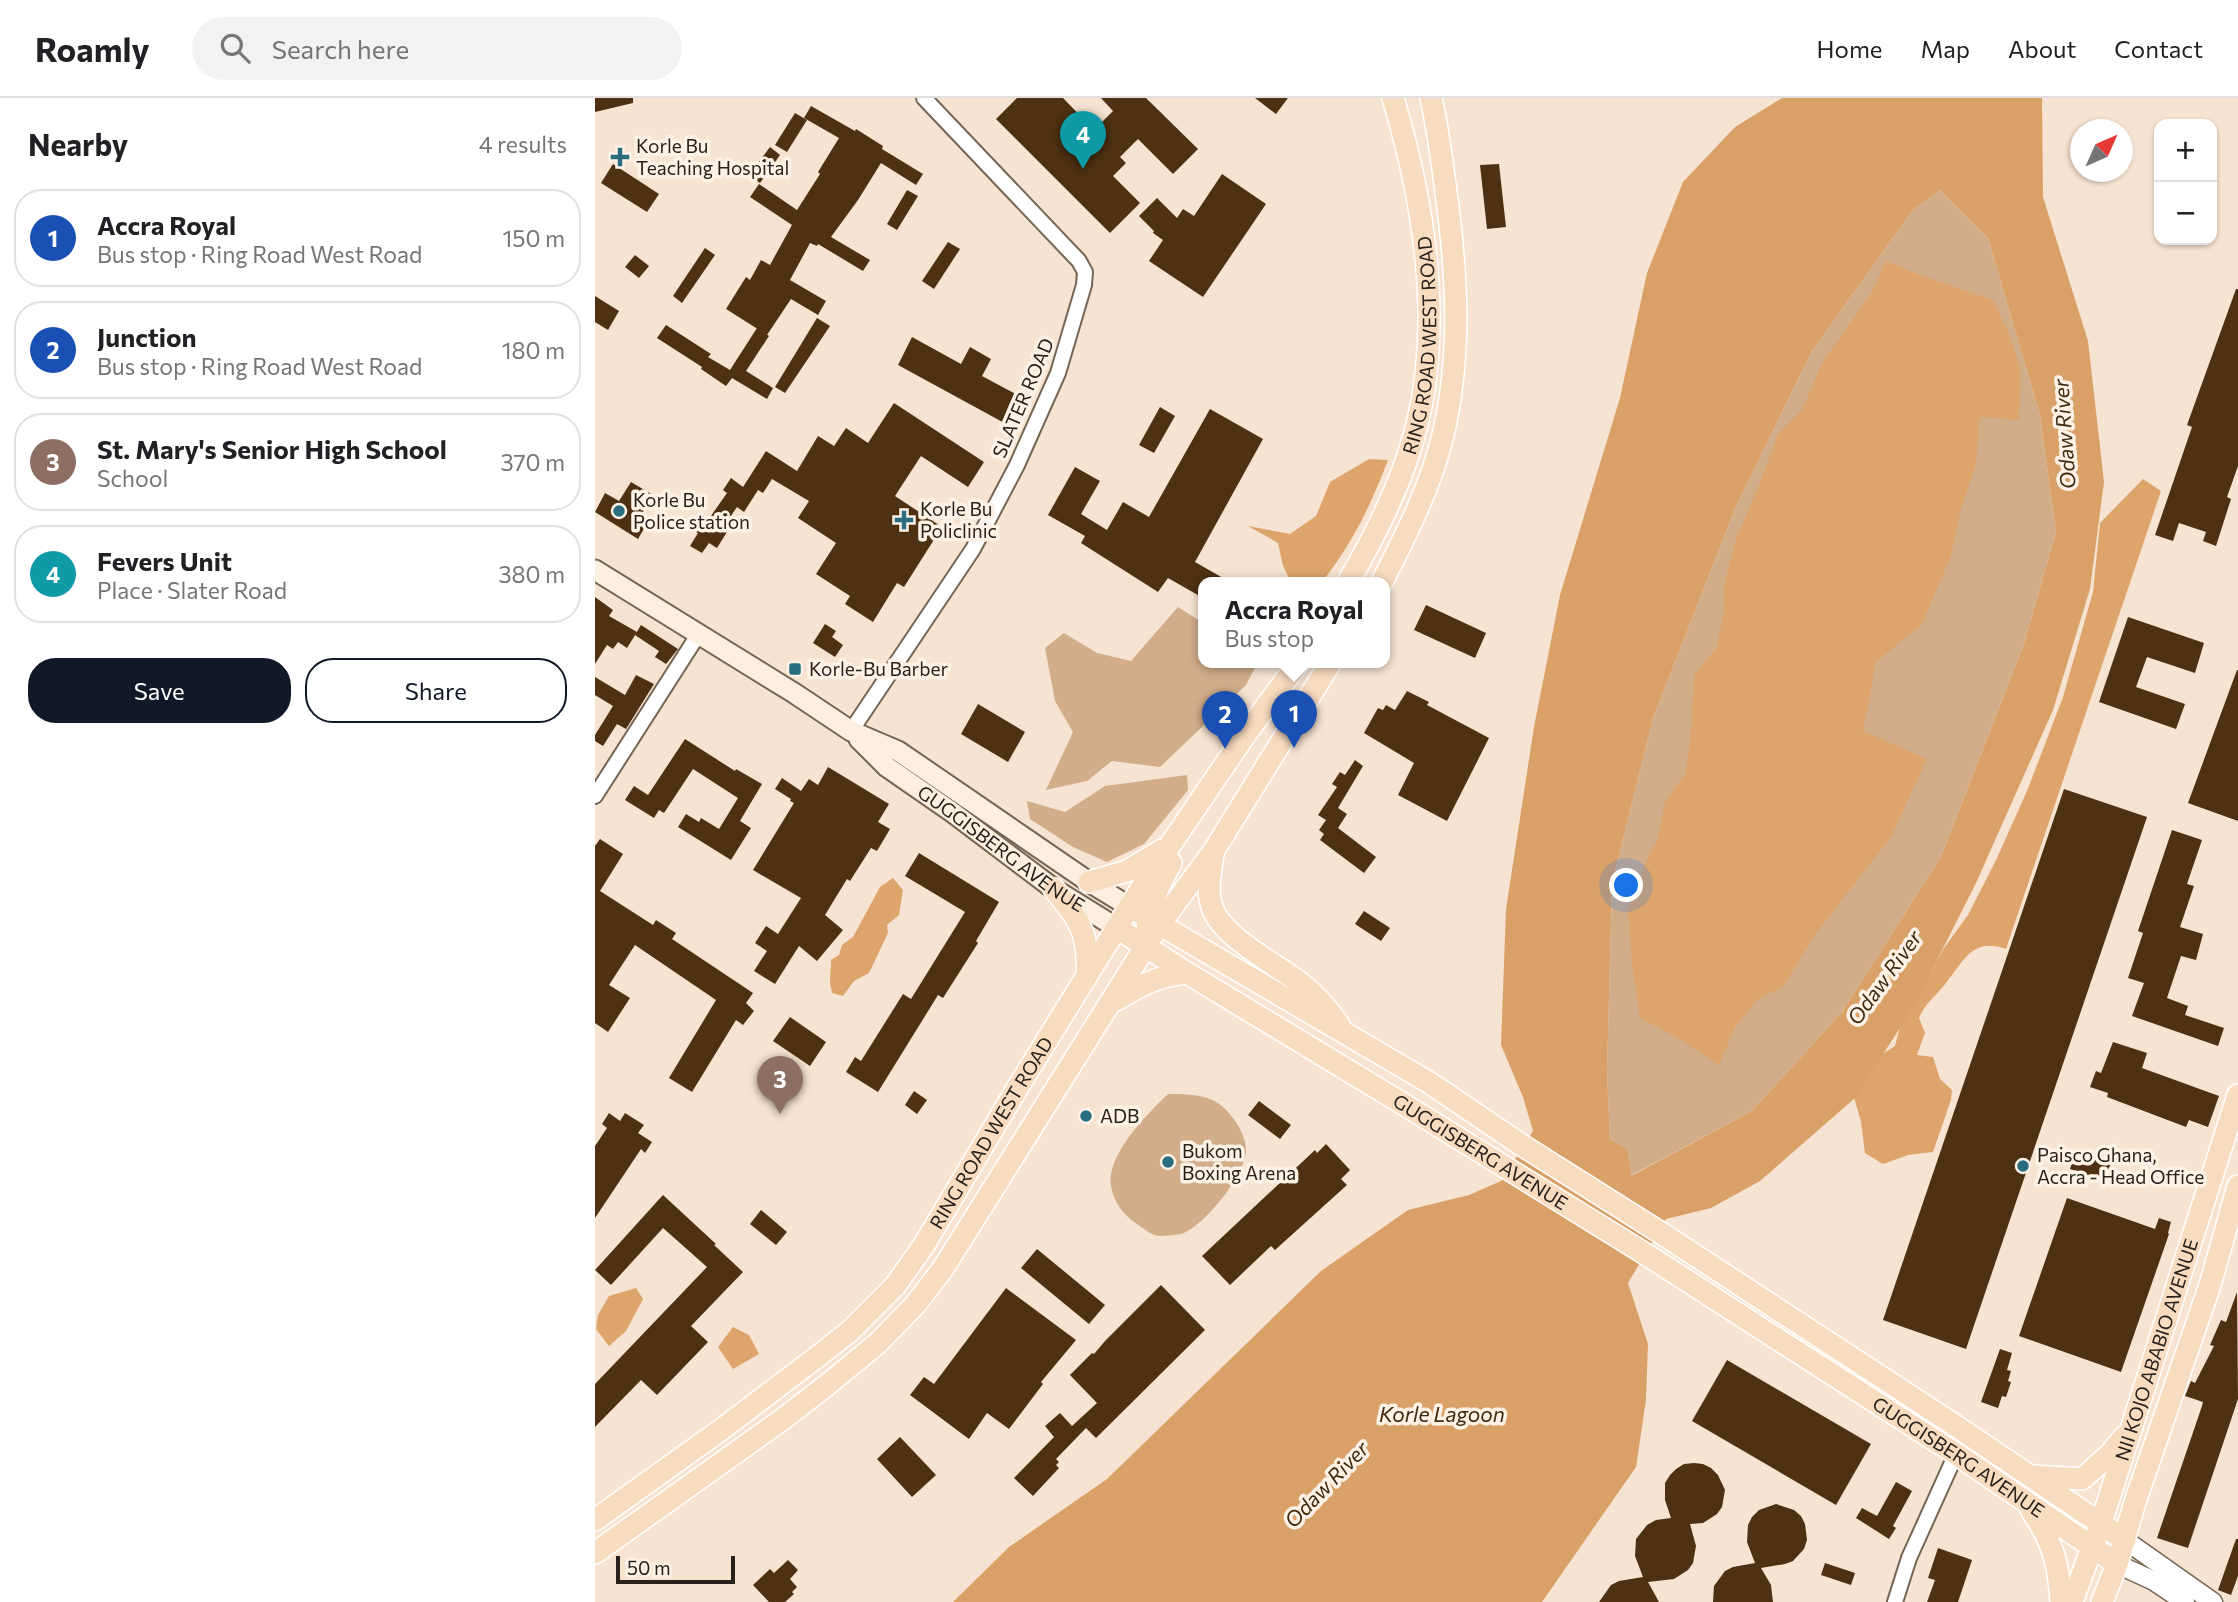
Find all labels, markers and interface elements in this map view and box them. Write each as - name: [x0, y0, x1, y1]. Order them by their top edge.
- search box: [192, 17, 682, 80]
- text: Roamly: [35, 28, 150, 69]
- icon: search: [216, 29, 254, 67]
- text: Search here: [272, 33, 409, 64]
- text: Home: [1817, 34, 1883, 63]
- text: Map: [1921, 34, 1970, 63]
- text: About: [2008, 34, 2076, 63]
- text: Contact: [2114, 34, 2203, 63]
- pin: 4: [1060, 111, 1106, 169]
- north arrow: [2070, 119, 2133, 182]
- map controls: [2154, 119, 2217, 245]
- button: +: [2154, 119, 2217, 182]
- text: Nearby: [28, 125, 128, 162]
- text: 4 results: [479, 130, 567, 158]
- place label: Korle Bu Teaching Hospital: [636, 134, 789, 179]
- marker: Korle Bu Teaching Hospital: [610, 147, 630, 167]
- button: −: [2154, 182, 2217, 245]
- text: Accra Royal: [97, 209, 236, 240]
- text: 1: [48, 224, 58, 252]
- text: 150 m: [502, 224, 565, 252]
- street label: RING ROAD WEST ROAD: [1397, 235, 1440, 457]
- text: Bus stop · Ring Road West Road: [97, 240, 422, 268]
- text: Junction: [97, 321, 197, 352]
- street label: SLATER ROAD: [987, 334, 1058, 461]
- text: 2: [46, 336, 60, 364]
- text: 180 m: [502, 336, 565, 364]
- text: Bus stop · Ring Road West Road: [97, 352, 422, 380]
- water label: Odaw River: [2047, 378, 2080, 490]
- text: St. Mary's Senior High School: [97, 433, 447, 464]
- text: 3: [46, 448, 60, 476]
- text: 370 m: [500, 448, 565, 476]
- text: School: [97, 464, 168, 492]
- place label: Korle Bu Police station: [633, 488, 750, 533]
- place label: Korle Bu Policlinic: [920, 497, 997, 542]
- marker: Korle Bu Police station: [611, 503, 627, 519]
- marker: Korle Bu Policlinic: [894, 510, 914, 530]
- text: Fevers Unit: [97, 545, 232, 576]
- text: 4: [46, 560, 60, 588]
- text: 380 m: [498, 560, 565, 588]
- text: Place · Slater Road: [97, 576, 287, 604]
- popup: [1198, 577, 1390, 668]
- text: Accra Royal: [1224, 593, 1364, 624]
- text: Bus stop: [1224, 624, 1314, 652]
- place label: Korle-Bu Barber: [809, 657, 948, 680]
- button: Save: [28, 658, 291, 723]
- button: Share: [305, 658, 567, 723]
- marker: Korle-Bu Barber: [787, 661, 803, 677]
- pin: 1: [1271, 690, 1317, 748]
- pin: 2: [1202, 691, 1248, 749]
- street label: GUGGISBERG AVENUE: [913, 780, 1089, 916]
- your location: [1609, 868, 1643, 902]
- water label: Odaw River: [1841, 925, 1927, 1029]
- street label: RING ROAD WEST ROAD: [924, 1032, 1057, 1233]
- pin: 3: [757, 1056, 803, 1114]
- street label: GUGGISBERG AVENUE: [1389, 1089, 1572, 1214]
- place label: ADB: [1100, 1104, 1139, 1127]
- marker: ADB: [1078, 1108, 1094, 1124]
- place label: Bukom Boxing Arena: [1182, 1139, 1296, 1184]
- place label: Paisco Ghana, Accra - Head Office: [2037, 1143, 2204, 1188]
- marker: Bukom Boxing Arena: [1160, 1154, 1176, 1170]
- marker: Paisco Ghana, Accra - Head Office: [2015, 1158, 2031, 1174]
- street label: NII KOJO ABABIO AVENUE: [2110, 1236, 2202, 1464]
- street label: GUGGISBERG AVENUE: [1869, 1391, 2049, 1522]
- water label: Korle Lagoon: [1379, 1401, 1505, 1426]
- water label: Odaw River: [1279, 1435, 1374, 1532]
- scale bar: [616, 1553, 735, 1585]
- text: 50 m: [627, 1556, 671, 1579]

